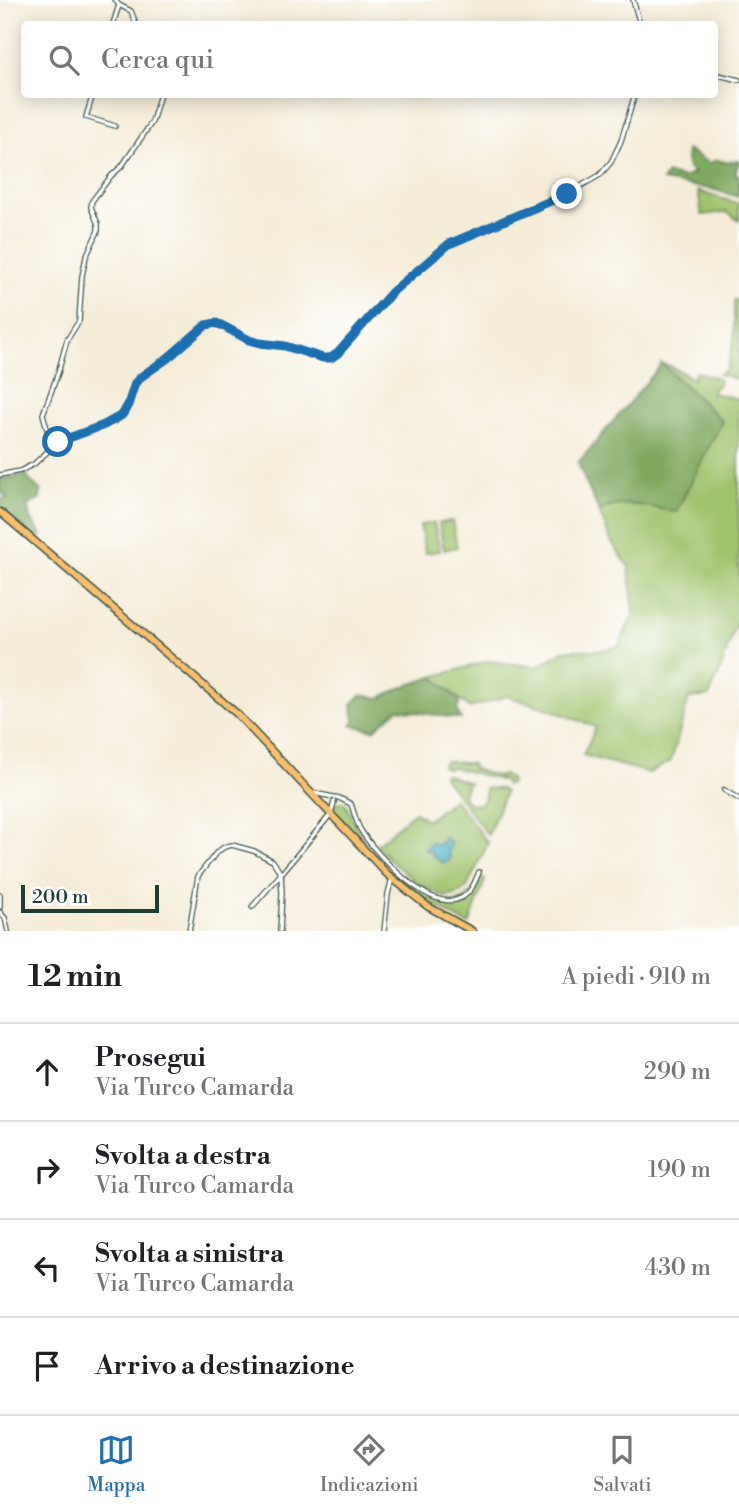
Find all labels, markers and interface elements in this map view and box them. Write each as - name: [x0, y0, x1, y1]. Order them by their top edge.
- search box: [21, 21, 718, 98]
- icon: search: [45, 41, 83, 79]
- text: Cerca qui: [101, 44, 214, 76]
- route end: [551, 178, 582, 209]
- route start: [42, 426, 73, 457]
- scale bar: [21, 882, 159, 914]
- text: 200 m: [32, 885, 89, 909]
- text: 12 min: [28, 958, 122, 996]
- text: A piedi · 910 m: [562, 963, 711, 991]
- text: Prosegui: [95, 1042, 206, 1074]
- icon: ahead: [28, 1053, 66, 1091]
- text: 290 m: [644, 1058, 711, 1086]
- text: Via Turco Camarda: [95, 1074, 294, 1102]
- text: Svolta a destra: [95, 1140, 271, 1172]
- icon: right: [28, 1151, 66, 1189]
- text: 190 m: [648, 1156, 711, 1184]
- text: Via Turco Camarda: [95, 1172, 294, 1200]
- text: Svolta a sinistra: [95, 1238, 284, 1270]
- icon: left: [28, 1249, 66, 1287]
- text: 430 m: [644, 1254, 711, 1282]
- text: Via Turco Camarda: [95, 1270, 294, 1298]
- icon: arrive: [28, 1347, 66, 1385]
- text: Arrivo a destinazione: [95, 1350, 354, 1382]
- tab: Mappa: [87, 1431, 145, 1497]
- tab: Indicazioni: [320, 1431, 419, 1497]
- tab: Salvati: [593, 1431, 652, 1497]

